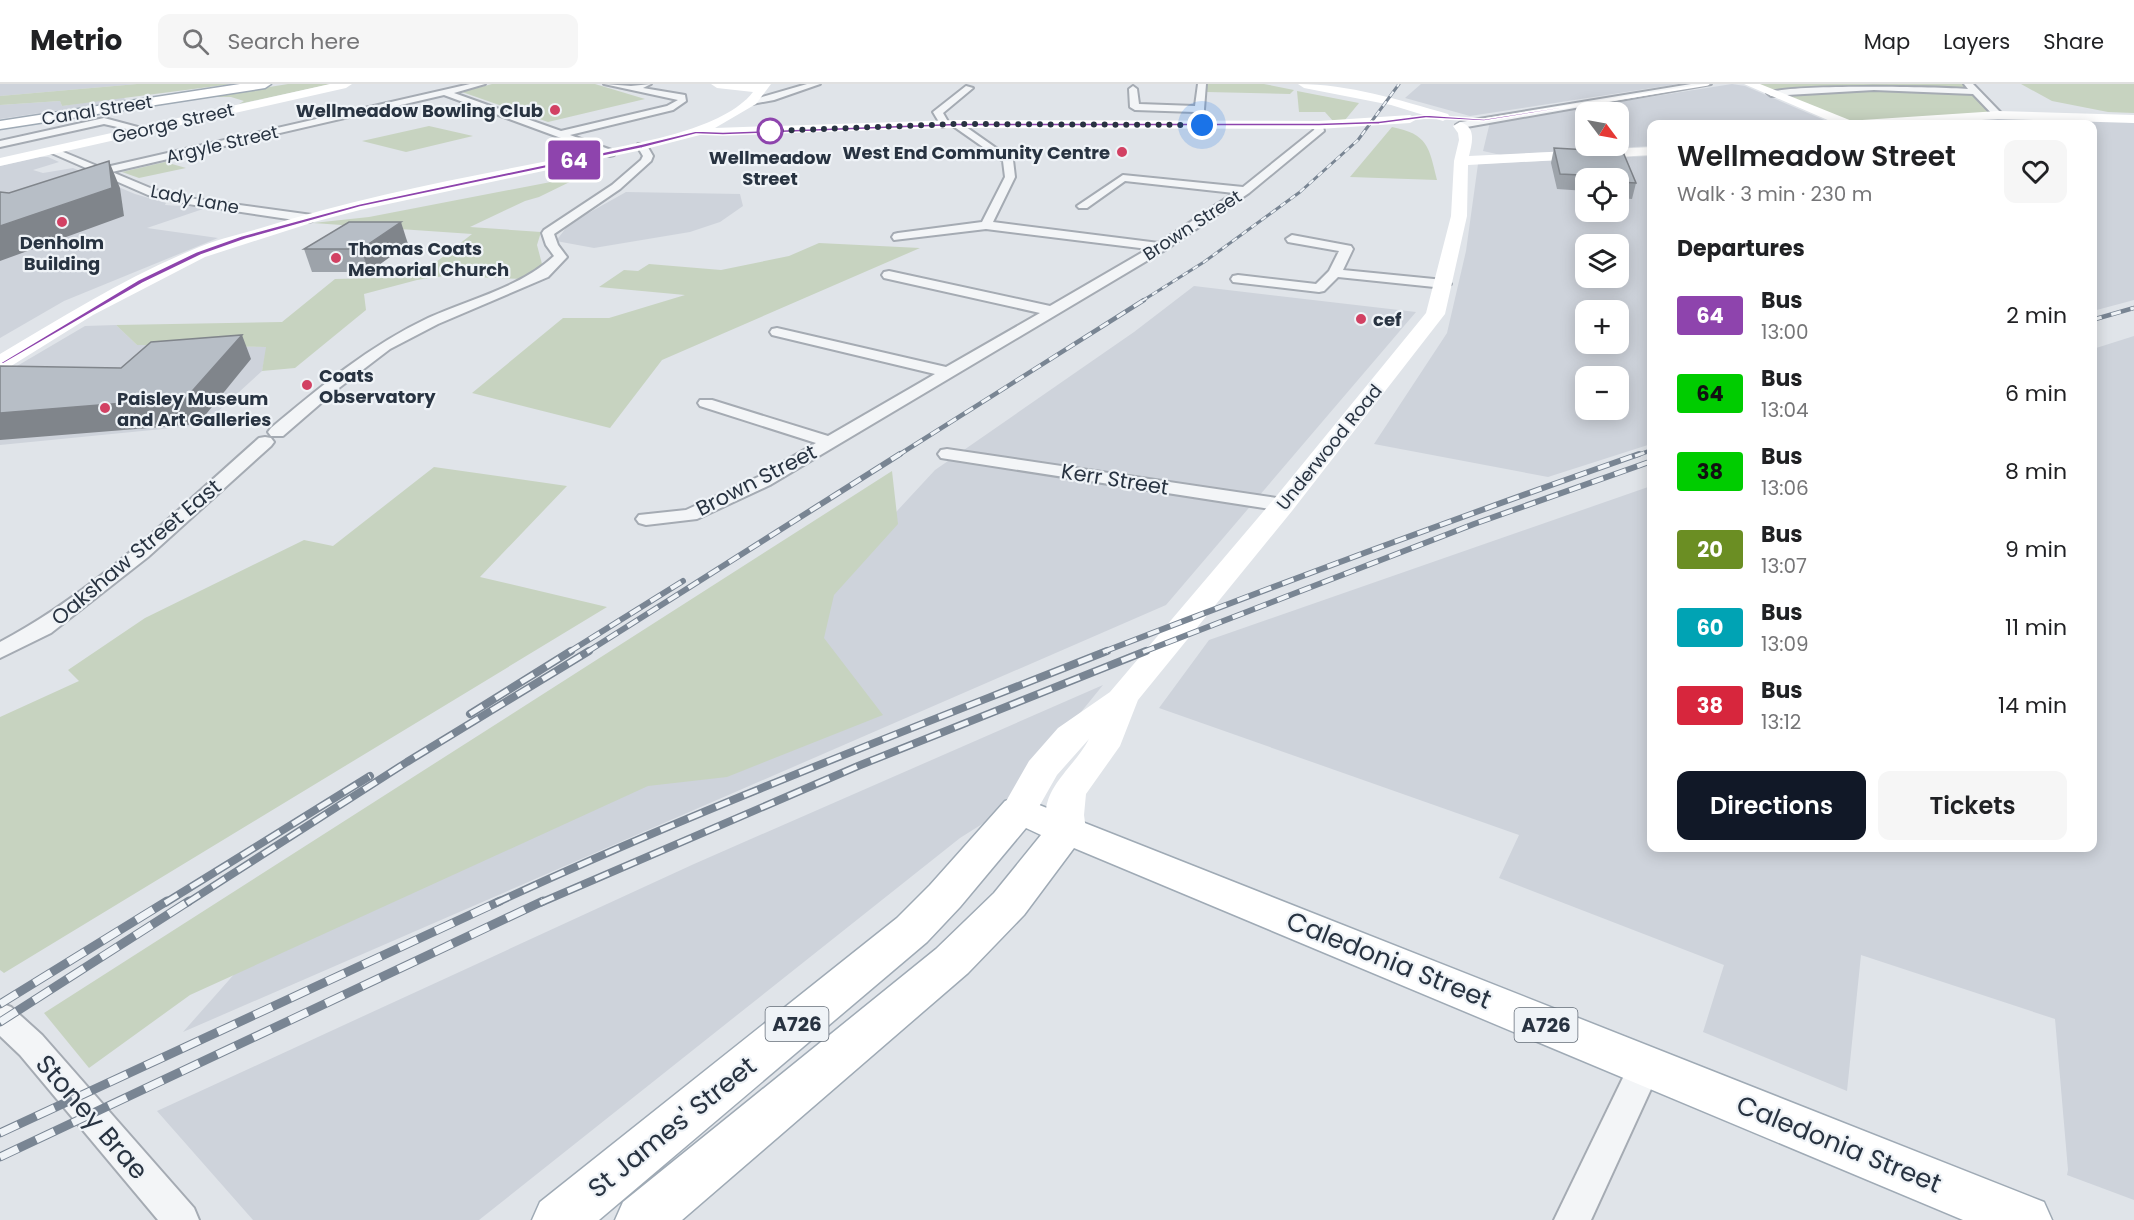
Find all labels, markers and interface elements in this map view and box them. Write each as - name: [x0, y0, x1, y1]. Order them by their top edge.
- search box: [158, 14, 578, 68]
- text: Metrio: [30, 21, 122, 60]
- icon: search: [179, 25, 212, 58]
- text: Search here: [227, 26, 360, 57]
- text: Map: [1864, 27, 1910, 56]
- text: Layers: [1943, 27, 2010, 56]
- text: Share: [2043, 27, 2104, 56]
- street label: Canal Street: [40, 89, 154, 131]
- street label: George Street: [110, 97, 236, 149]
- place label: Wellmeadow Bowling Club: [296, 98, 543, 123]
- north arrow: [1575, 102, 1629, 156]
- map controls: [1575, 102, 1629, 420]
- marker: Wellmeadow Bowling Club: [548, 103, 562, 117]
- your location: [1187, 110, 1217, 140]
- marker: Wellmeadow Street: [757, 118, 783, 144]
- street label: Argyle Street: [164, 119, 280, 169]
- text: Wellmeadow Street: [1677, 137, 1956, 176]
- line badge: 64: [547, 140, 601, 180]
- place label: West End Community Centre: [842, 140, 1110, 165]
- button: heart: [2004, 140, 2067, 203]
- place label: Wellmeadow Street: [709, 145, 832, 191]
- marker: West End Community Centre: [1115, 145, 1129, 159]
- text: 64: [560, 146, 588, 175]
- button: locate: [1575, 168, 1629, 222]
- street label: Lady Lane: [149, 178, 241, 220]
- text: Walk · 3 min · 230 m: [1677, 180, 1872, 208]
- street label: Brown Street: [1138, 184, 1246, 266]
- marker: Denholm Building: [55, 215, 69, 229]
- place label: Denholm Building: [20, 230, 104, 276]
- text: Departures: [1677, 233, 1805, 264]
- button: layers: [1575, 234, 1629, 288]
- place label: Thomas Coats Memorial Church: [348, 236, 509, 282]
- marker: Thomas Coats Memorial Church: [329, 251, 343, 265]
- text: Bus: [1761, 285, 1803, 316]
- button: +: [1575, 300, 1629, 354]
- text: 2 min: [2006, 300, 2067, 331]
- text: 64: [1696, 301, 1724, 330]
- place label: cef: [1373, 307, 1402, 332]
- marker: cef: [1354, 312, 1368, 326]
- text: 13:00: [1761, 318, 1809, 346]
- place label: Coats Observatory: [319, 363, 436, 409]
- text: Bus: [1761, 363, 1803, 394]
- button: −: [1575, 366, 1629, 420]
- marker: Coats Observatory: [300, 378, 314, 392]
- text: 6 min: [2005, 378, 2067, 409]
- street label: Underwood Road: [1270, 379, 1388, 515]
- text: 64: [1696, 379, 1724, 408]
- place label: Paisley Museum and Art Galleries: [117, 386, 271, 432]
- text: 13:04: [1761, 396, 1809, 424]
- marker: Paisley Museum and Art Galleries: [98, 401, 112, 415]
- street label: Brown Street: [691, 437, 821, 523]
- text: Bus: [1761, 441, 1803, 472]
- street label: Kerr Street: [1059, 456, 1171, 502]
- text: 8 min: [2005, 456, 2067, 487]
- text: 38: [1697, 457, 1723, 486]
- street label: Oakshaw Street East: [45, 472, 227, 632]
- text: 13:06: [1761, 474, 1809, 502]
- text: Bus: [1761, 519, 1803, 550]
- text: 9 min: [2005, 534, 2067, 565]
- text: 20: [1697, 535, 1723, 564]
- text: 13:07: [1761, 552, 1807, 580]
- text: Bus: [1761, 597, 1803, 628]
- text: 11 min: [2005, 612, 2067, 643]
- text: 60: [1696, 613, 1724, 642]
- text: 13:09: [1761, 630, 1809, 658]
- text: Bus: [1761, 675, 1803, 706]
- text: 14 min: [1998, 690, 2067, 721]
- text: 38: [1697, 691, 1723, 720]
- text: 13:12: [1761, 708, 1801, 736]
- button: Directions: [1677, 771, 1866, 840]
- button: Tickets: [1878, 771, 2067, 840]
- street label: Caledonia Street: [1281, 902, 1497, 1018]
- road number: A726: [766, 1007, 828, 1041]
- road number: A726: [1514, 1008, 1578, 1042]
- street label: Stoney Brae: [28, 1047, 156, 1187]
- street label: St James' Street: [580, 1048, 764, 1206]
- street label: Caledonia Street: [1731, 1086, 1947, 1202]

